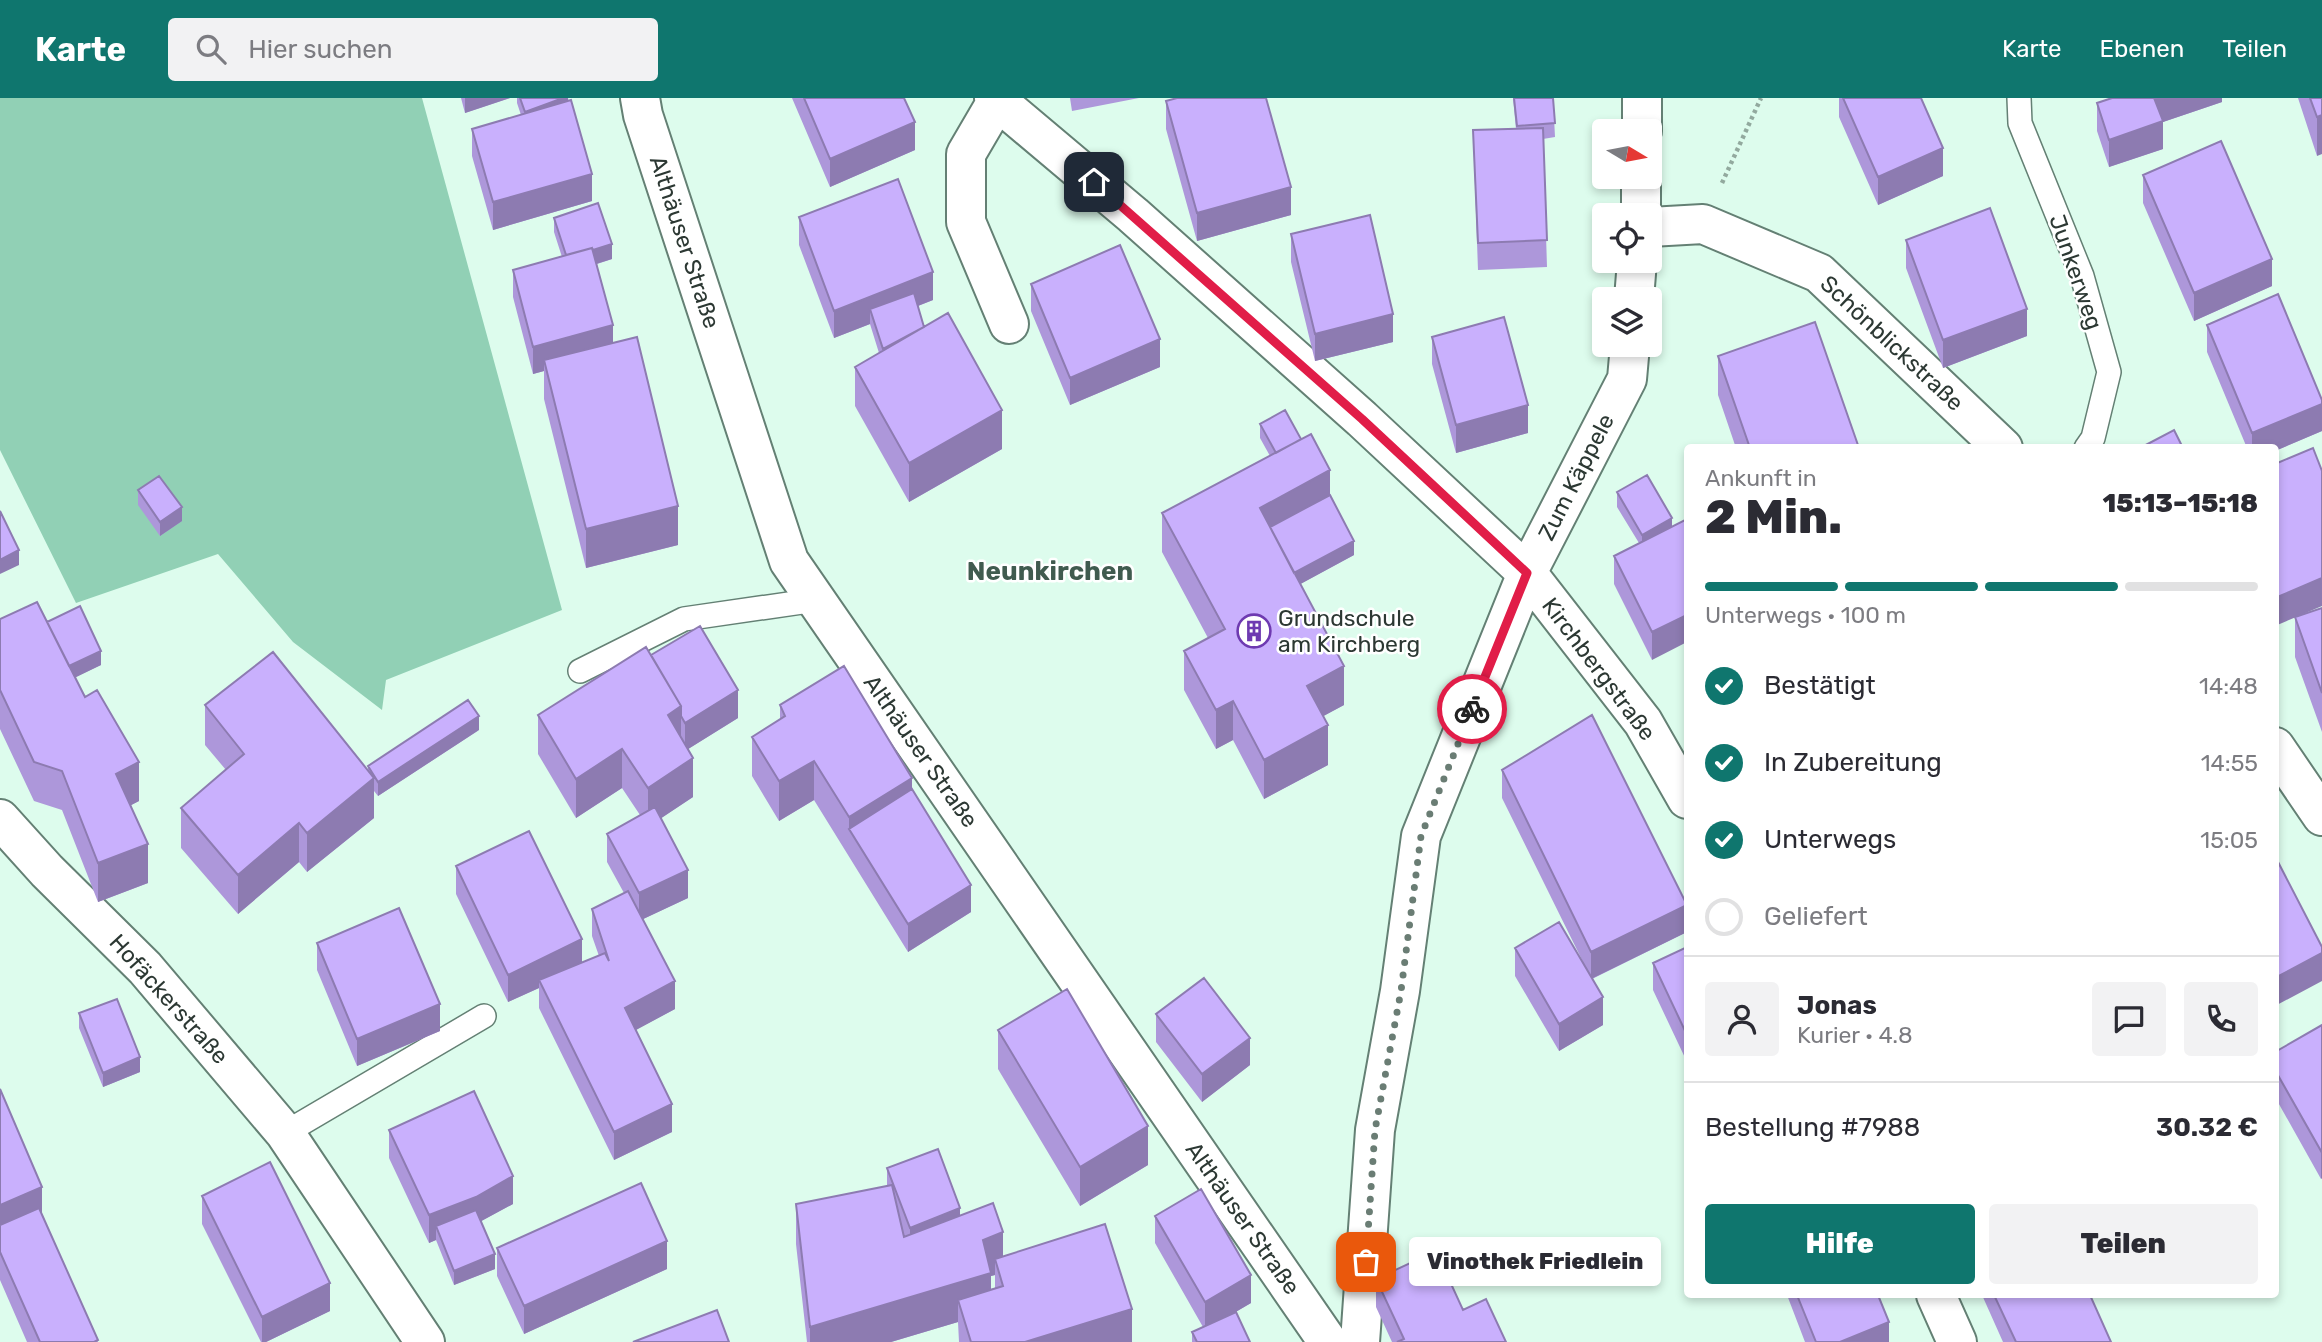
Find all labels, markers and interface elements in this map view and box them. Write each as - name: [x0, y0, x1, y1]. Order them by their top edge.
- search box: [168, 18, 658, 81]
- text: Karte: [35, 30, 126, 69]
- icon: search: [192, 30, 230, 68]
- text: Hier suchen: [248, 34, 393, 65]
- text: Karte: [2002, 35, 2062, 63]
- text: Ebenen: [2100, 35, 2184, 63]
- text: Teilen: [2222, 35, 2287, 63]
- north arrow: [1592, 119, 1662, 189]
- map controls: [1592, 119, 1662, 357]
- street label: Althäuser Straße: [644, 152, 726, 332]
- pin: [1064, 152, 1124, 212]
- icon: home: [1075, 163, 1113, 201]
- button: locate: [1592, 203, 1662, 273]
- street label: Junkerweg: [2043, 211, 2109, 333]
- street label: Schönblickstraße: [1815, 269, 1969, 417]
- button: layers: [1592, 287, 1662, 357]
- street label: Zum Käppele: [1532, 409, 1620, 545]
- text: Ankunft in: [1705, 464, 1817, 492]
- text: 15:13–15:18: [2103, 488, 2258, 519]
- text: 2 Min.: [1705, 490, 1842, 545]
- district label: Neunkirchen: [967, 556, 1133, 587]
- street label: Kirchbergstraße: [1536, 592, 1662, 746]
- text: Unterwegs · 100 m: [1705, 601, 1906, 629]
- place label: Grundschule am Kirchberg: [1278, 604, 1420, 658]
- building icon: Grundschule am Kirchberg: [1235, 612, 1273, 650]
- icon: check: [1705, 667, 1743, 705]
- street label: Althäuser Straße: [858, 669, 984, 833]
- text: Bestätigt: [1764, 670, 1876, 701]
- text: 14:48: [2199, 672, 2258, 700]
- courier: [1437, 674, 1507, 744]
- icon: bike: [1453, 690, 1491, 728]
- icon: check: [1705, 744, 1743, 782]
- text: In Zubereitung: [1764, 747, 1942, 778]
- text: 14:55: [2201, 749, 2258, 777]
- icon: check: [1705, 821, 1743, 859]
- text: Unterwegs: [1764, 824, 1896, 855]
- text: 15:05: [2200, 826, 2258, 854]
- text: Geliefert: [1764, 901, 1868, 932]
- street label: Hofäckerstraße: [103, 928, 235, 1070]
- button: person: [1705, 982, 1779, 1056]
- button: chat: [2092, 982, 2166, 1056]
- button: phone: [2184, 982, 2258, 1056]
- text: Jonas: [1797, 990, 1877, 1021]
- text: Kurier · 4.8: [1797, 1021, 1913, 1049]
- text: Bestellung #7988: [1705, 1112, 1920, 1143]
- text: 30.32 €: [2156, 1112, 2258, 1143]
- street label: Althäuser Straße: [1180, 1136, 1306, 1300]
- button: Hilfe: [1705, 1204, 1975, 1284]
- button: Teilen: [1989, 1204, 2258, 1284]
- pin: [1336, 1232, 1396, 1292]
- callout: Vinothek Friedlein: [1408, 1238, 1660, 1286]
- icon: bag: [1347, 1243, 1385, 1281]
- text: Vinothek Friedlein: [1427, 1247, 1643, 1275]

